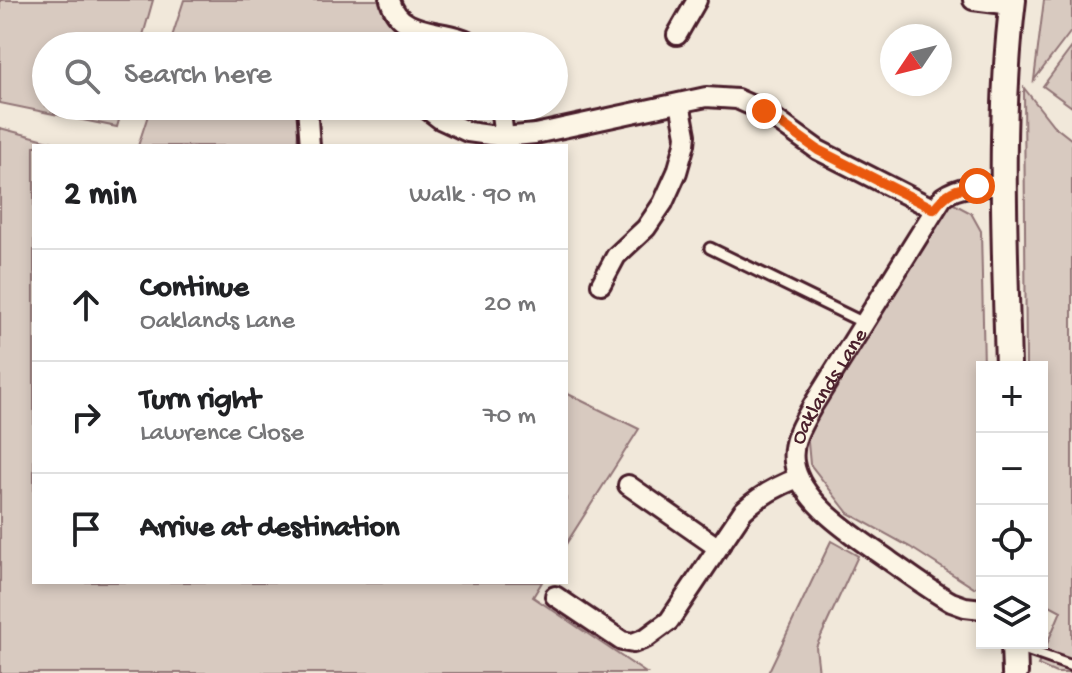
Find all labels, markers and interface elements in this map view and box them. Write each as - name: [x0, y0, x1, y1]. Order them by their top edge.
- north arrow: [880, 24, 952, 96]
- search box: [32, 32, 568, 120]
- icon: search: [60, 54, 104, 98]
- text: Search here: [124, 59, 272, 94]
- route end: [746, 93, 782, 129]
- route start: [959, 168, 995, 204]
- text: 2 min: [64, 176, 136, 216]
- text: Walk · 90 m: [409, 181, 536, 212]
- text: Continue: [140, 272, 249, 307]
- icon: ahead: [64, 283, 108, 327]
- text: 20 m: [484, 290, 536, 321]
- text: Oaklands Lane: [140, 307, 295, 338]
- street label: Oaklands Lane: [786, 324, 875, 448]
- map controls: [976, 361, 1048, 649]
- button: +: [976, 361, 1048, 433]
- text: Turn right: [140, 384, 260, 419]
- icon: right: [64, 395, 108, 439]
- text: 70 m: [483, 402, 536, 433]
- text: Lawrence Close: [140, 419, 304, 450]
- button: −: [976, 433, 1048, 505]
- button: locate: [976, 505, 1048, 577]
- icon: arrive: [64, 507, 108, 551]
- text: Arrive at destination: [140, 512, 400, 547]
- button: layers: [976, 577, 1048, 649]

